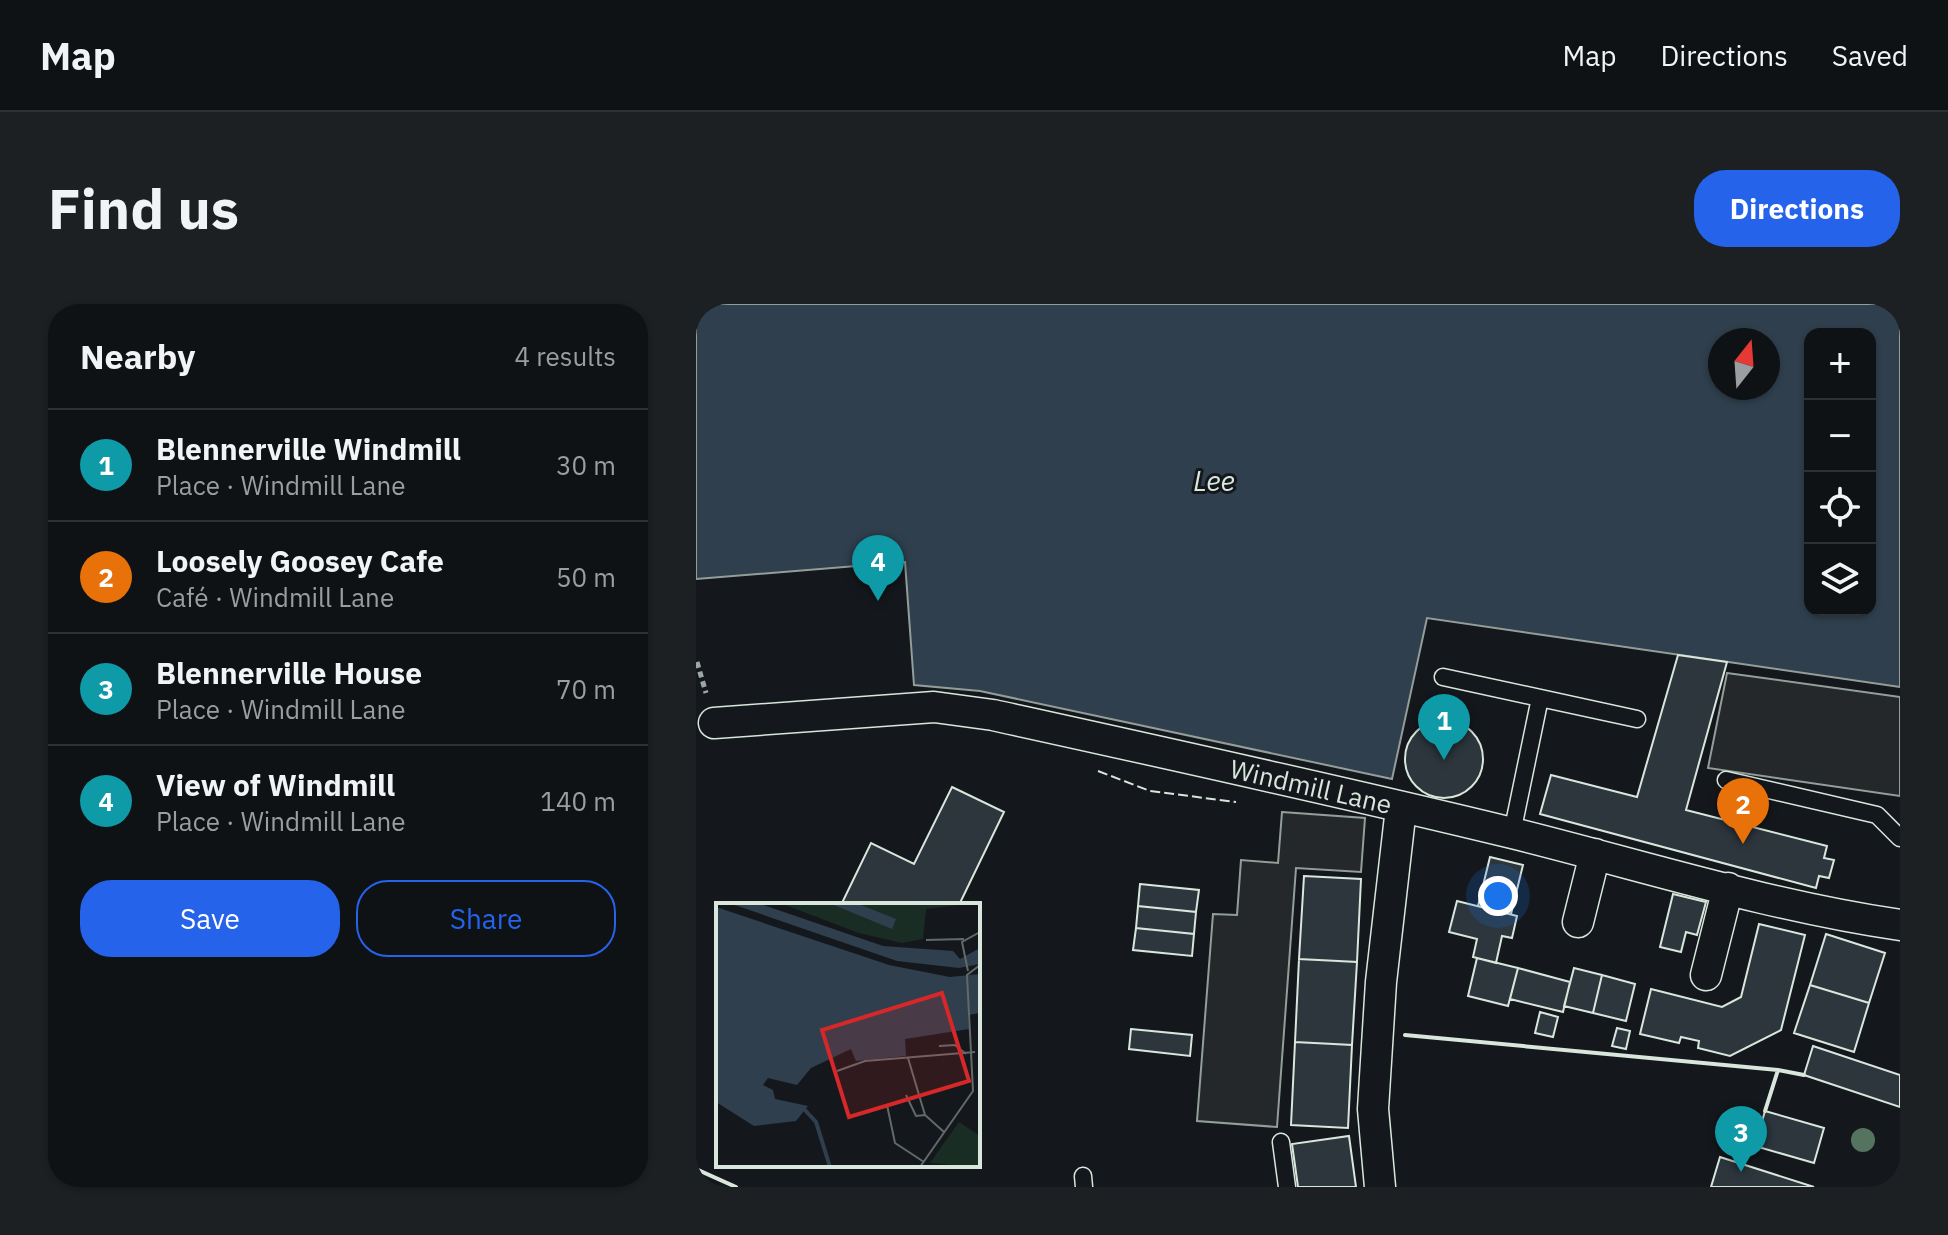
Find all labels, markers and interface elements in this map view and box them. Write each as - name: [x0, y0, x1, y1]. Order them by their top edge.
- text: Map: [40, 31, 116, 80]
- text: Map: [1562, 37, 1616, 74]
- text: Directions: [1660, 37, 1788, 74]
- text: Saved: [1832, 37, 1908, 74]
- button: Directions: [1694, 170, 1900, 247]
- text: Find us: [48, 172, 239, 244]
- north arrow: [1708, 328, 1780, 400]
- map controls: [1804, 328, 1876, 616]
- button: +: [1804, 328, 1876, 400]
- text: Nearby: [80, 334, 195, 378]
- text: 4 results: [514, 339, 616, 373]
- button: −: [1804, 400, 1876, 472]
- text: Blennerville Windmill: [156, 429, 461, 468]
- text: 1: [98, 448, 114, 482]
- text: 30 m: [556, 448, 616, 482]
- water label: Lee: [1193, 462, 1235, 499]
- text: Place · Windmill Lane: [156, 468, 405, 502]
- button: locate: [1804, 472, 1876, 544]
- pin: 4: [852, 535, 904, 601]
- text: Loosely Goosey Cafe: [156, 541, 444, 580]
- button: layers: [1804, 544, 1876, 616]
- text: 2: [98, 560, 114, 594]
- text: 50 m: [556, 560, 616, 594]
- text: Café · Windmill Lane: [156, 580, 394, 614]
- text: Blennerville House: [156, 653, 422, 692]
- text: 3: [98, 672, 114, 706]
- text: 70 m: [556, 672, 616, 706]
- text: Place · Windmill Lane: [156, 692, 405, 726]
- pin: 1: [1418, 694, 1470, 760]
- street label: Windmill Lane: [1227, 751, 1395, 821]
- text: View of Windmill: [156, 765, 395, 804]
- pin: 2: [1717, 778, 1769, 844]
- text: 4: [98, 784, 114, 818]
- text: 140 m: [540, 784, 616, 818]
- text: Place · Windmill Lane: [156, 804, 405, 838]
- your location: [1478, 876, 1518, 916]
- button: Save: [80, 880, 340, 957]
- button: Share: [356, 880, 616, 957]
- inset map: [716, 903, 980, 1167]
- pin: 3: [1715, 1106, 1767, 1172]

